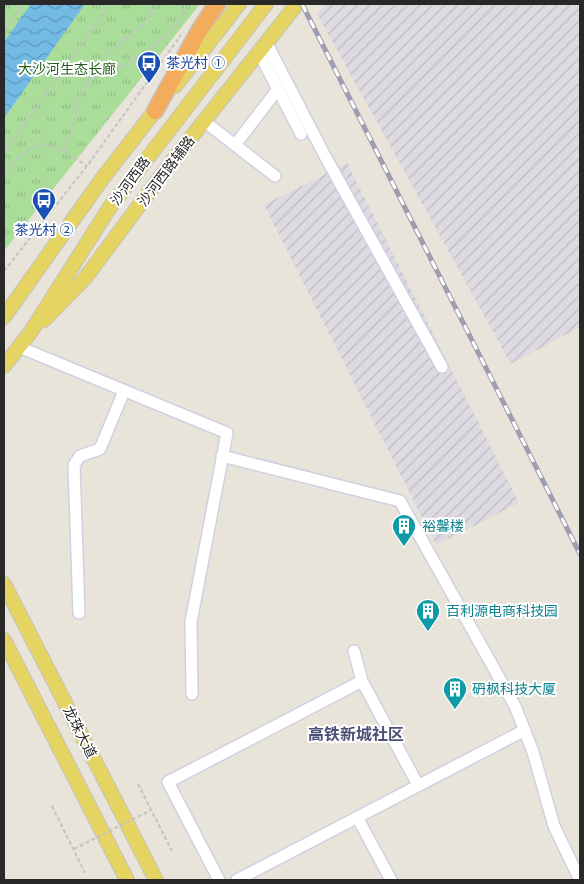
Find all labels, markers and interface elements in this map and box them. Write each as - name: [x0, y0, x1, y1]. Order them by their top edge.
- bus stop icon: 茶光村 ①: [136, 50, 162, 84]
- place label: 茶光村 ①: [166, 54, 225, 72]
- park label: 大沙河生态长廊: [18, 60, 116, 78]
- street label: 沙河西路辅路: [134, 132, 198, 210]
- street label: 沙河西路: [106, 153, 154, 209]
- bus stop icon: 茶光村 ②: [31, 187, 57, 221]
- place label: 茶光村 ②: [14, 221, 74, 239]
- building icon: 裕馨楼: [391, 513, 417, 547]
- place label: 裕馨楼: [422, 517, 464, 535]
- building icon: 百利源电商科技园: [415, 598, 441, 632]
- place label: 百利源电商科技园: [446, 602, 558, 620]
- building icon: 砃枫科技大厦: [442, 676, 468, 710]
- place label: 砃枫科技大厦: [472, 680, 556, 698]
- street label: 龙珠大道: [59, 703, 101, 761]
- district label: 高铁新城社区: [308, 723, 404, 745]

